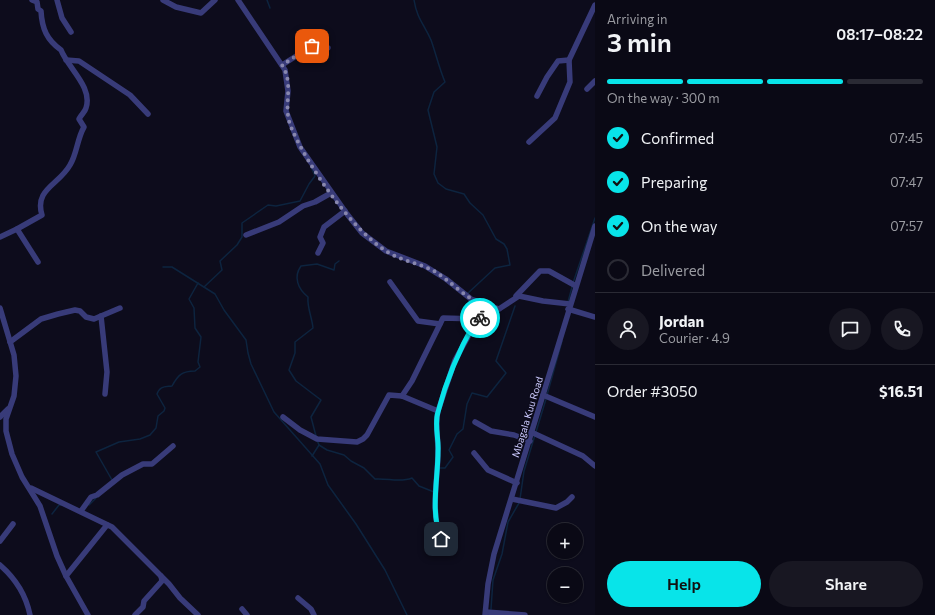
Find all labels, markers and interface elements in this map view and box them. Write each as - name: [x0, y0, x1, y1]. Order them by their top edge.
- text: Arriving in: [607, 11, 667, 27]
- text: 08:17–08:22: [836, 25, 923, 43]
- text: 3 min: [607, 26, 672, 57]
- pin: [295, 29, 329, 63]
- icon: bag: [301, 35, 323, 57]
- text: On the way · 300 m: [607, 90, 720, 106]
- icon: check: [607, 127, 629, 149]
- text: Confirmed: [641, 129, 714, 147]
- text: 07:45: [889, 130, 923, 146]
- icon: check: [607, 171, 629, 193]
- text: Preparing: [641, 173, 707, 191]
- text: 07:47: [890, 174, 923, 190]
- icon: check: [607, 215, 629, 237]
- text: On the way: [641, 217, 718, 235]
- text: 07:57: [890, 218, 923, 234]
- text: Delivered: [641, 261, 705, 279]
- courier: [460, 298, 500, 338]
- icon: bike: [469, 307, 491, 329]
- button: person: [607, 308, 649, 350]
- button: chat: [829, 308, 871, 350]
- button: phone: [881, 308, 923, 350]
- text: Jordan: [659, 312, 704, 330]
- text: Courier · 4.9: [659, 330, 730, 346]
- street label: Mbagala Kuu Road: [509, 375, 545, 459]
- text: Order #3050: [607, 382, 697, 400]
- text: $16.51: [879, 382, 923, 400]
- pin: [424, 522, 458, 556]
- map controls: [547, 523, 583, 603]
- button: +: [547, 523, 583, 559]
- icon: home: [430, 528, 452, 550]
- button: Help: [607, 561, 761, 607]
- button: Share: [769, 561, 923, 607]
- button: −: [547, 567, 583, 603]

